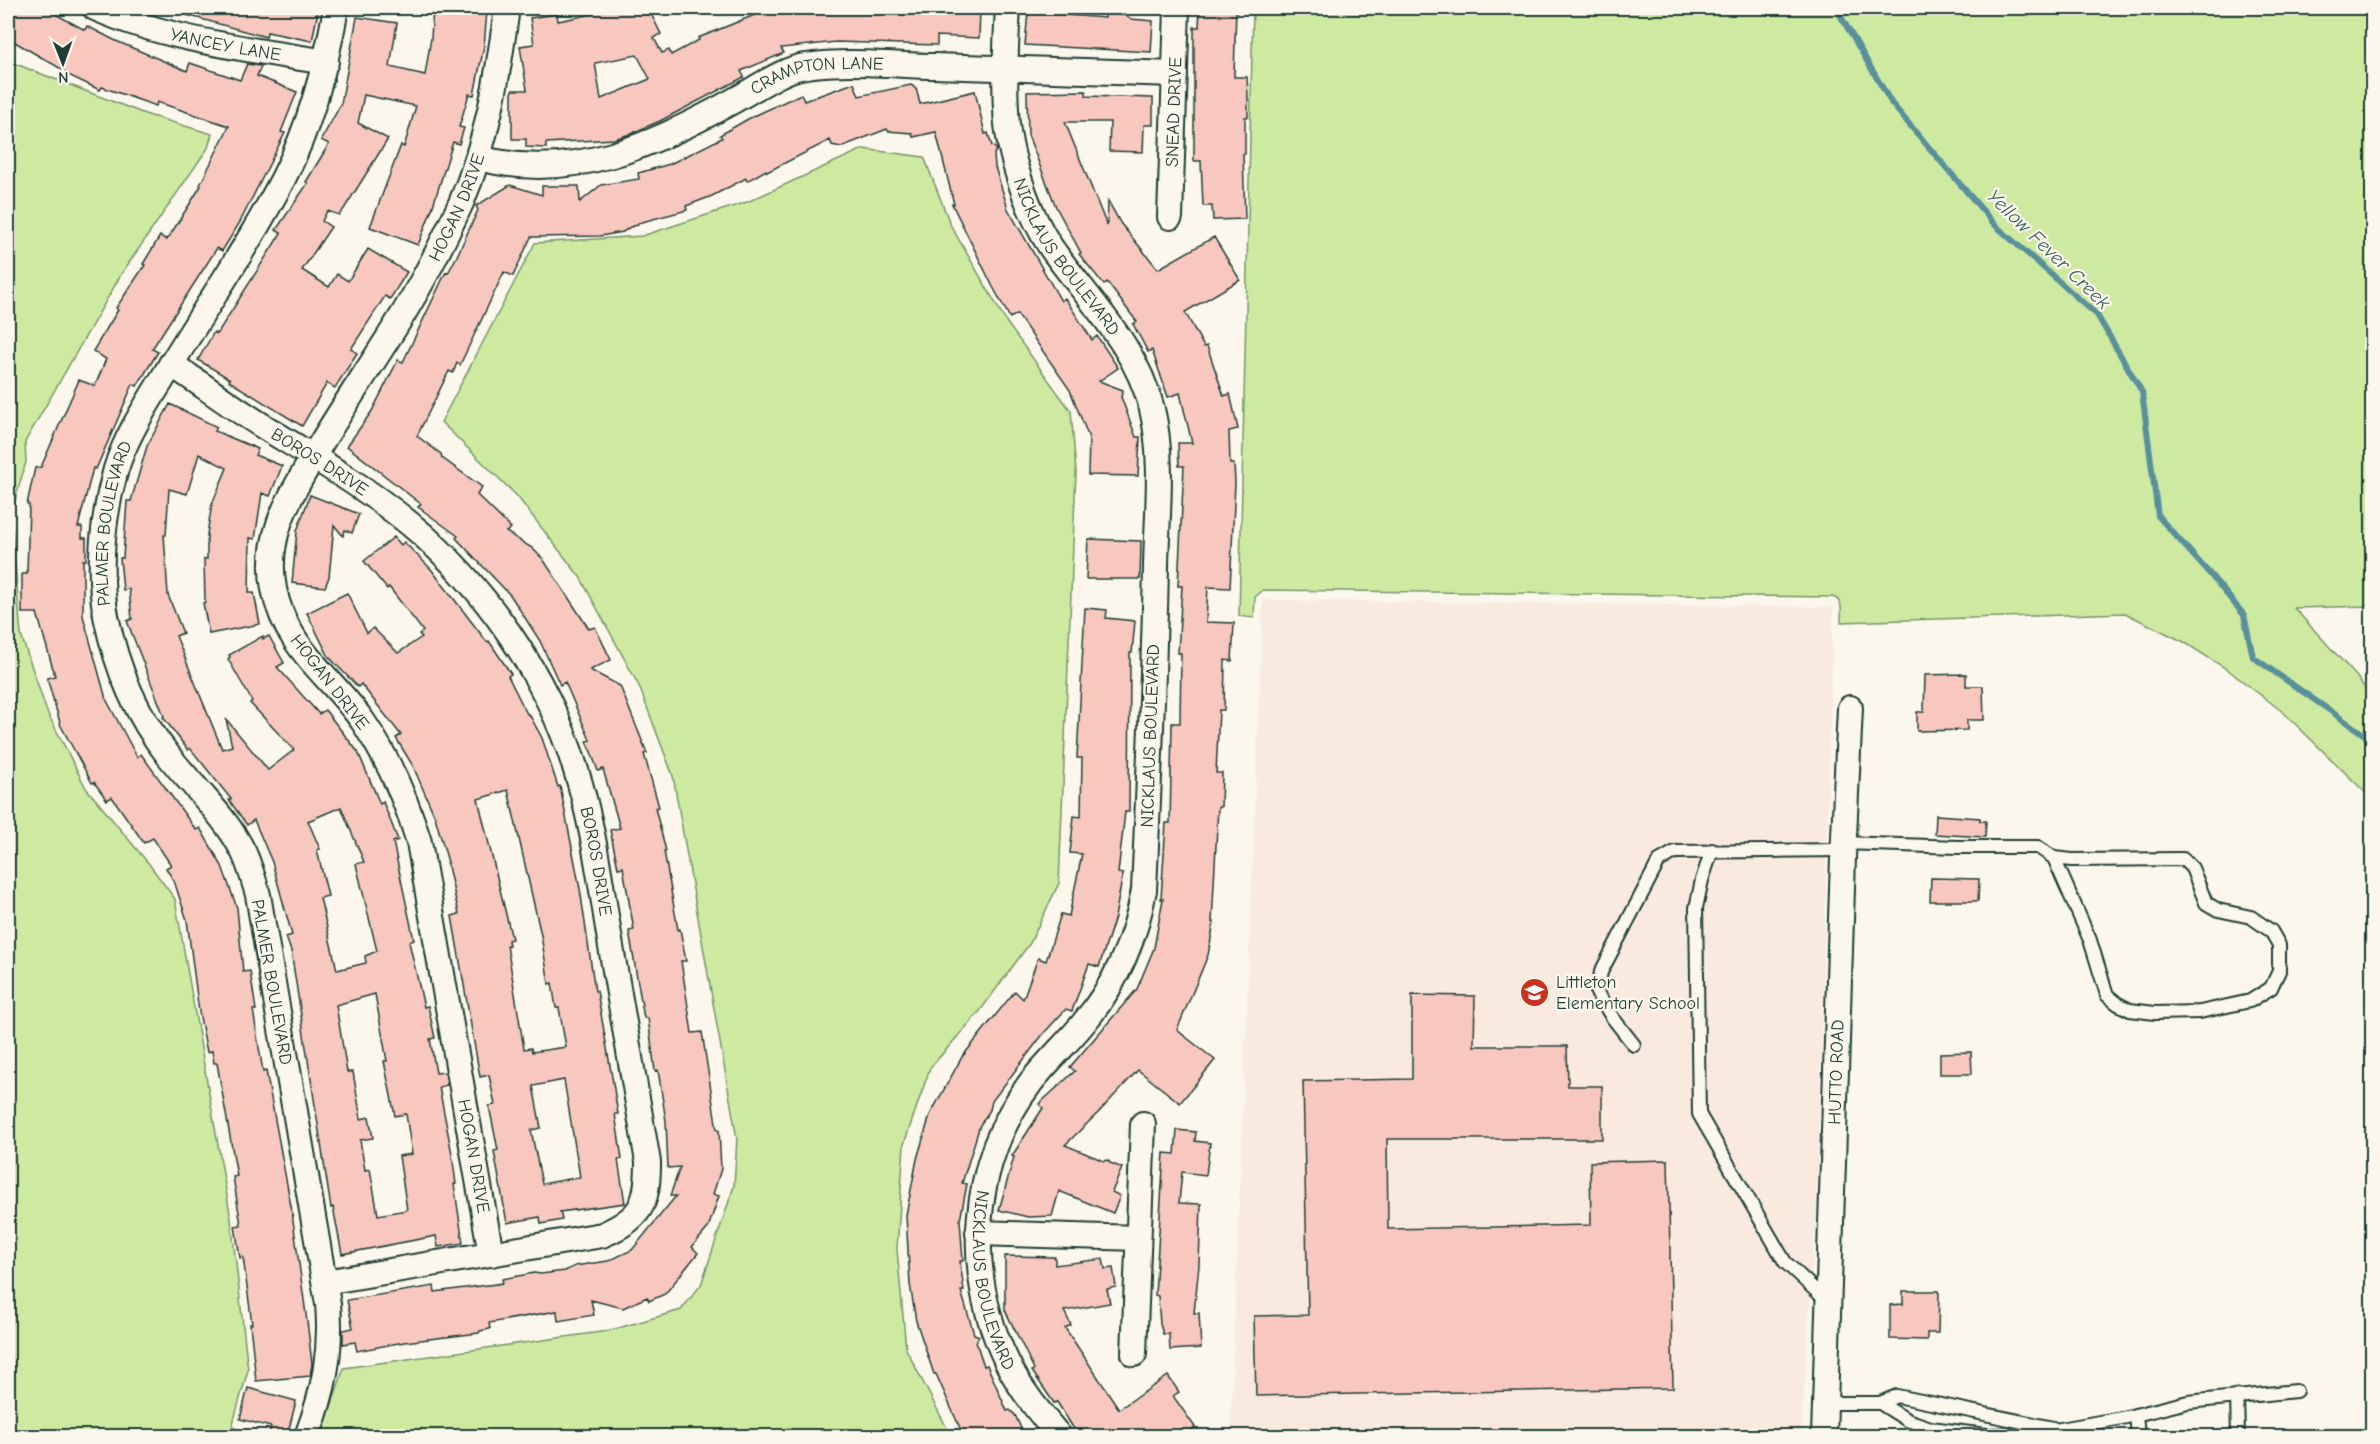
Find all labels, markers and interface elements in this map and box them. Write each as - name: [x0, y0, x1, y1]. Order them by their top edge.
- street label: YANCEY LANE: [168, 24, 283, 66]
- north arrow: [33, 33, 93, 93]
- street label: CRAMPTON LANE: [747, 53, 884, 100]
- street label: SNEAD DRIVE: [1162, 57, 1186, 167]
- text: N: [58, 68, 69, 86]
- street label: HOGAN DRIVE: [424, 151, 489, 265]
- street label: NICKLAUS BOULEVARD: [1009, 175, 1124, 340]
- water label: Yellow Fever Creek: [1982, 185, 2115, 314]
- street label: BOROS DRIVE: [267, 424, 372, 500]
- street label: PALMER BOULEVARD: [92, 438, 137, 607]
- street label: HOGAN DRIVE: [286, 630, 373, 734]
- street label: NICKLAUS BOULEVARD: [1137, 644, 1164, 828]
- street label: BOROS DRIVE: [575, 805, 616, 918]
- street label: PALMER BOULEVARD: [247, 898, 296, 1066]
- place label: Littleton Elementary School: [1556, 972, 1700, 1014]
- school or university icon: Littleton Elementary School: [1519, 976, 1551, 1008]
- street label: HUTTO ROAD: [1824, 1019, 1849, 1125]
- street label: HOGAN DRIVE: [453, 1097, 494, 1215]
- street label: NICKLAUS BOULEVARD: [968, 1189, 1019, 1374]

